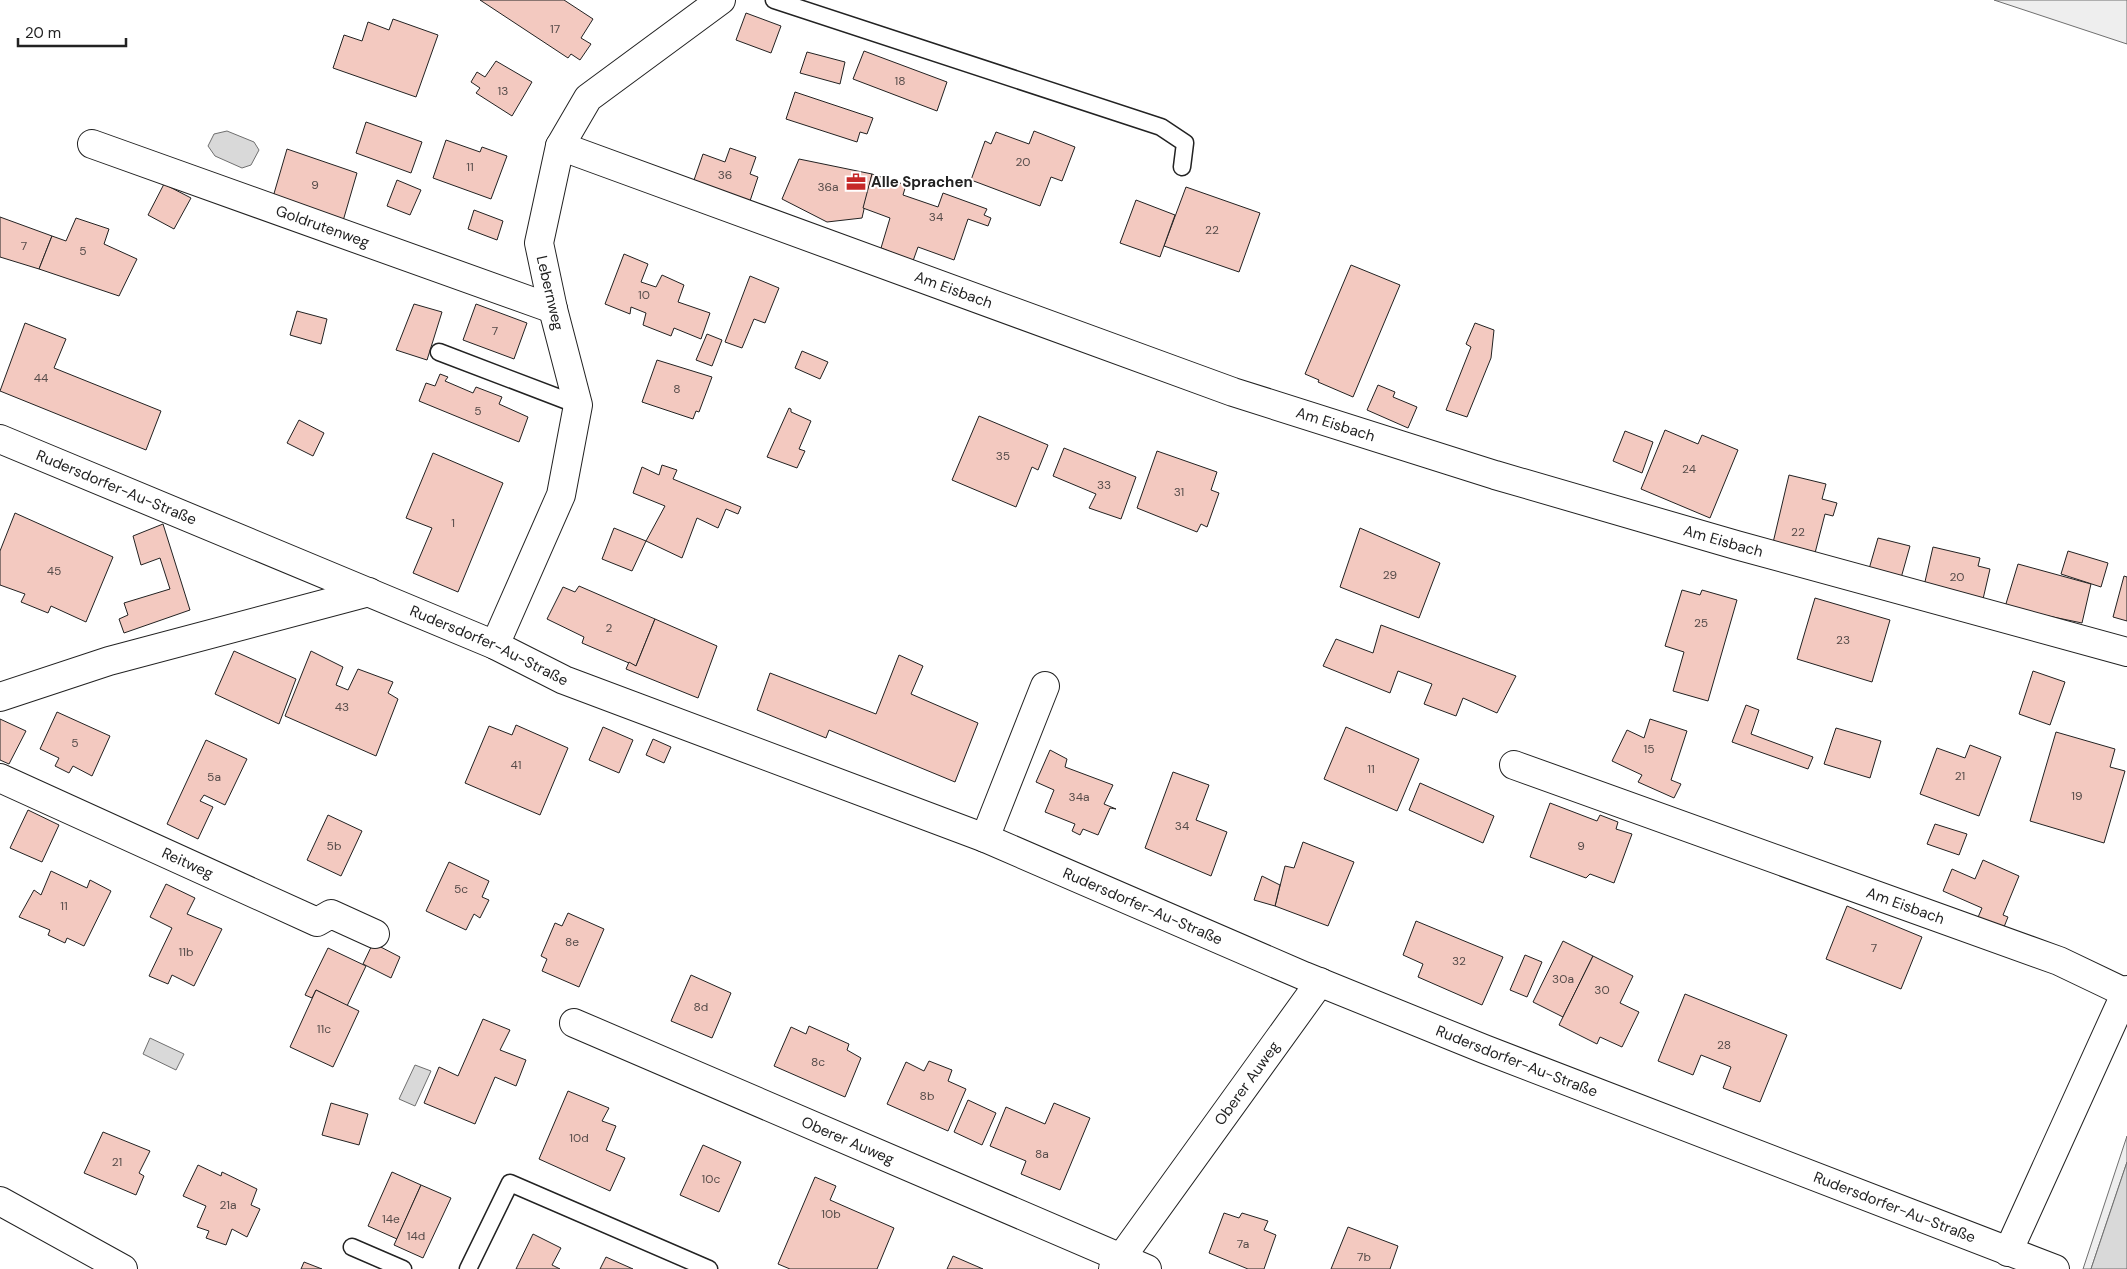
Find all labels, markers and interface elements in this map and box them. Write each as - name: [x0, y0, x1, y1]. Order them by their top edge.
- scale bar: [18, 15, 125, 47]
- house number: 17: [550, 21, 560, 37]
- text: 20 m: [25, 23, 61, 43]
- house number: 18: [894, 73, 906, 89]
- house number: 13: [498, 83, 508, 99]
- house number: 20: [1015, 154, 1031, 170]
- house number: 11: [466, 159, 474, 175]
- house number: 36: [718, 167, 732, 183]
- office icon: Alle Sprachen: [845, 171, 867, 193]
- place label: Alle Sprachen: [871, 172, 973, 192]
- house number: 9: [311, 177, 319, 193]
- house number: 36a: [817, 179, 839, 195]
- street label: Goldrutenweg: [273, 201, 372, 253]
- house number: 34: [929, 209, 943, 225]
- house number: 22: [1205, 222, 1219, 238]
- house number: 7: [21, 238, 27, 254]
- house number: 5: [79, 243, 87, 259]
- street label: Lebernweg: [532, 254, 568, 332]
- street label: Am Eisbach: [912, 266, 995, 313]
- house number: 10: [638, 287, 650, 303]
- house number: 7: [492, 323, 498, 339]
- house number: 44: [34, 370, 48, 386]
- house number: 8: [673, 381, 681, 397]
- house number: 5: [474, 403, 482, 419]
- street label: Am Eisbach: [1293, 403, 1377, 446]
- street label: Rudersdorfer-Au-Straße: [33, 445, 200, 530]
- house number: 35: [996, 448, 1010, 464]
- house number: 24: [1682, 461, 1696, 477]
- house number: 33: [1097, 477, 1111, 493]
- house number: 31: [1174, 484, 1184, 500]
- house number: 1: [451, 515, 455, 531]
- street label: Am Eisbach: [1681, 520, 1765, 562]
- house number: 22: [1791, 524, 1805, 540]
- house number: 45: [47, 563, 61, 579]
- house number: 29: [1383, 567, 1397, 583]
- house number: 20: [1949, 569, 1965, 585]
- street label: Rudersdorfer-Au-Straße: [407, 601, 572, 691]
- house number: 25: [1694, 615, 1708, 631]
- house number: 2: [606, 620, 613, 636]
- house number: 23: [1836, 632, 1850, 648]
- house number: 43: [335, 699, 349, 715]
- house number: 5: [71, 735, 79, 751]
- house number: 15: [1643, 741, 1655, 757]
- house number: 41: [510, 757, 522, 773]
- house number: 11: [1367, 761, 1375, 777]
- house number: 21: [1955, 768, 1965, 784]
- house number: 5a: [207, 769, 221, 785]
- house number: 19: [2071, 788, 2083, 804]
- house number: 34a: [1069, 789, 1089, 805]
- house number: 34: [1175, 818, 1189, 834]
- house number: 5b: [327, 838, 341, 854]
- house number: 9: [1577, 838, 1585, 854]
- street label: Reitweg: [159, 843, 217, 884]
- street label: Rudersdorfer-Au-Straße: [1060, 863, 1226, 950]
- house number: 5c: [454, 881, 468, 897]
- street label: Am Eisbach: [1864, 883, 1947, 929]
- house number: 11: [60, 898, 68, 914]
- house number: 8e: [565, 934, 579, 950]
- house number: 7: [1871, 940, 1877, 956]
- house number: 11b: [178, 944, 194, 960]
- house number: 32: [1452, 953, 1466, 969]
- house number: 30a: [1552, 971, 1574, 987]
- house number: 30: [1594, 982, 1610, 998]
- house number: 8d: [694, 999, 708, 1015]
- house number: 11c: [317, 1021, 331, 1037]
- street label: Rudersdorfer-Au-Straße: [1433, 1021, 1601, 1102]
- street label: Oberer Auweg: [1210, 1037, 1284, 1129]
- house number: 28: [1717, 1037, 1731, 1053]
- house number: 8c: [811, 1054, 825, 1070]
- house number: 8b: [920, 1088, 934, 1104]
- street label: Oberer Auweg: [798, 1112, 897, 1169]
- house number: 10d: [569, 1130, 589, 1146]
- house number: 8a: [1035, 1146, 1049, 1162]
- house number: 21: [112, 1154, 122, 1170]
- street label: Rudersdorfer-Au-Straße: [1811, 1167, 1978, 1247]
- house number: 10c: [702, 1171, 721, 1187]
- house number: 21a: [219, 1197, 237, 1213]
- house number: 10b: [821, 1206, 841, 1222]
- house number: 14e: [382, 1211, 400, 1227]
- house number: 14d: [407, 1228, 425, 1244]
- house number: 7a: [1237, 1236, 1249, 1252]
- house number: 7b: [1357, 1249, 1371, 1265]

